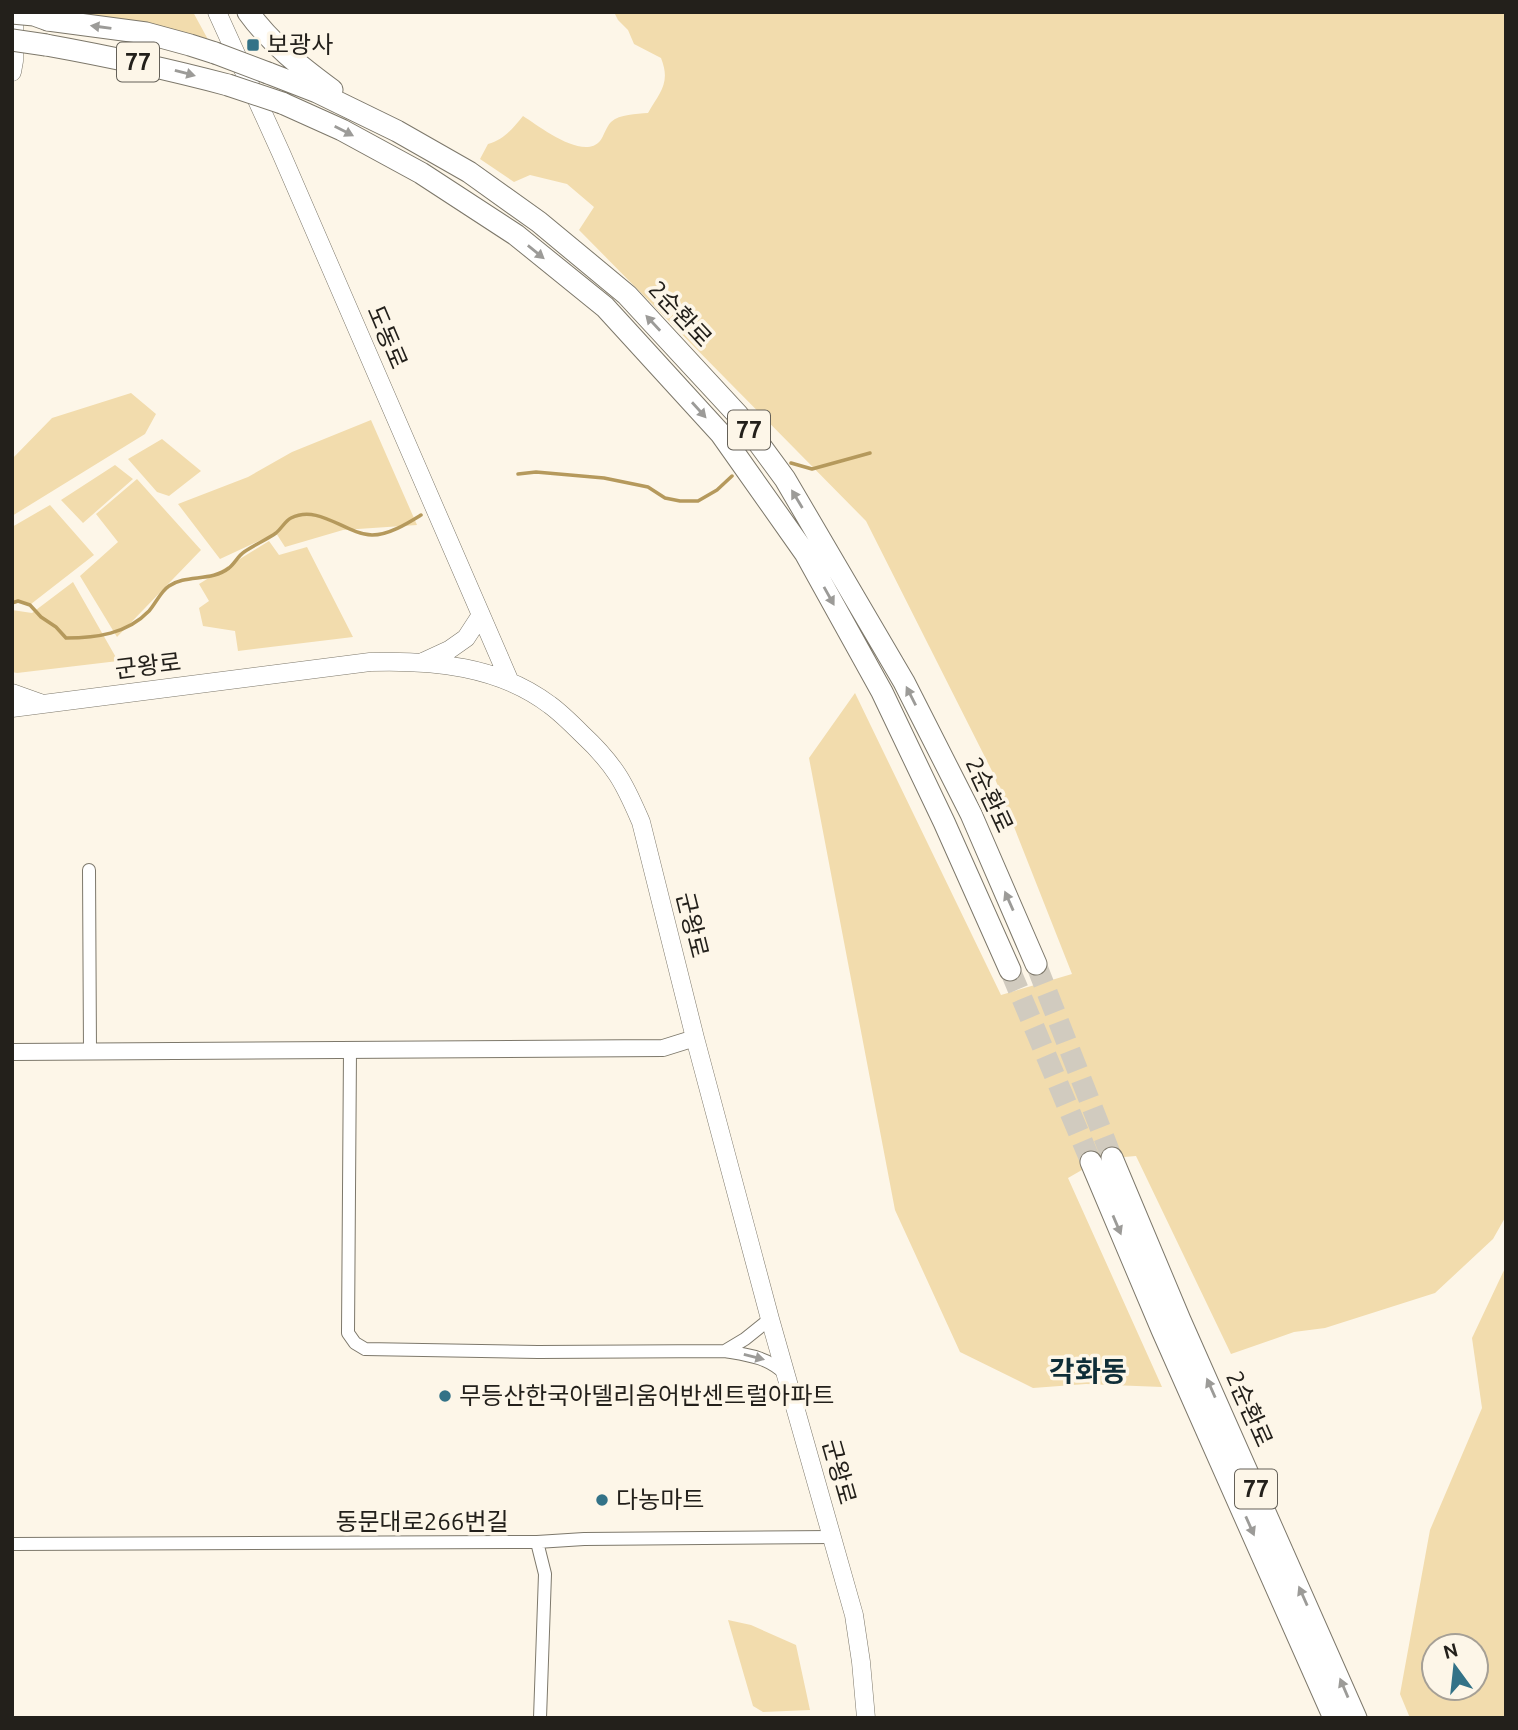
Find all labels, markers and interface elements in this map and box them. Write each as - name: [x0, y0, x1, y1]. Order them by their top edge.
- one-way arrow: [90, 22, 112, 33]
- place label: 보광사: [267, 31, 333, 58]
- marker: 보광사: [245, 37, 261, 53]
- road number: 77: [117, 43, 159, 82]
- one-way arrow: [174, 68, 196, 79]
- one-way arrow: [334, 126, 354, 137]
- one-way arrow: [528, 244, 545, 259]
- street label: 2순환로: [643, 275, 717, 352]
- street label: 도동로: [362, 301, 413, 373]
- one-way arrow: [646, 315, 662, 332]
- one-way arrow: [691, 401, 707, 419]
- road number: 77: [728, 410, 770, 450]
- one-way arrow: [791, 489, 803, 509]
- one-way arrow: [823, 586, 835, 606]
- street label: 군왕로: [113, 648, 182, 683]
- one-way arrow: [905, 686, 916, 706]
- street label: 2순환로: [960, 753, 1019, 837]
- street label: 군왕로: [671, 889, 714, 960]
- one-way arrow: [1003, 891, 1015, 911]
- one-way arrow: [1112, 1215, 1123, 1236]
- one-way arrow: [743, 1352, 765, 1363]
- district label: 각화동: [1049, 1355, 1127, 1386]
- street label: 2순환로: [1221, 1367, 1278, 1451]
- one-way arrow: [1205, 1378, 1217, 1398]
- place label: 무등산한국아델리움어반센트럴아파트: [459, 1382, 834, 1409]
- marker: 무등산한국아델리움어반센트럴아파트: [437, 1388, 453, 1404]
- street label: 군왕로: [817, 1436, 862, 1507]
- road number: 77: [1235, 1470, 1277, 1508]
- place label: 다농마트: [616, 1486, 704, 1513]
- marker: 다농마트: [594, 1492, 610, 1508]
- street label: 동문대로266번길: [335, 1508, 509, 1535]
- one-way arrow: [1245, 1516, 1256, 1537]
- one-way arrow: [1297, 1585, 1308, 1606]
- north arrow: [1420, 1632, 1490, 1702]
- text: N: [1441, 1638, 1460, 1663]
- one-way arrow: [1338, 1677, 1349, 1698]

